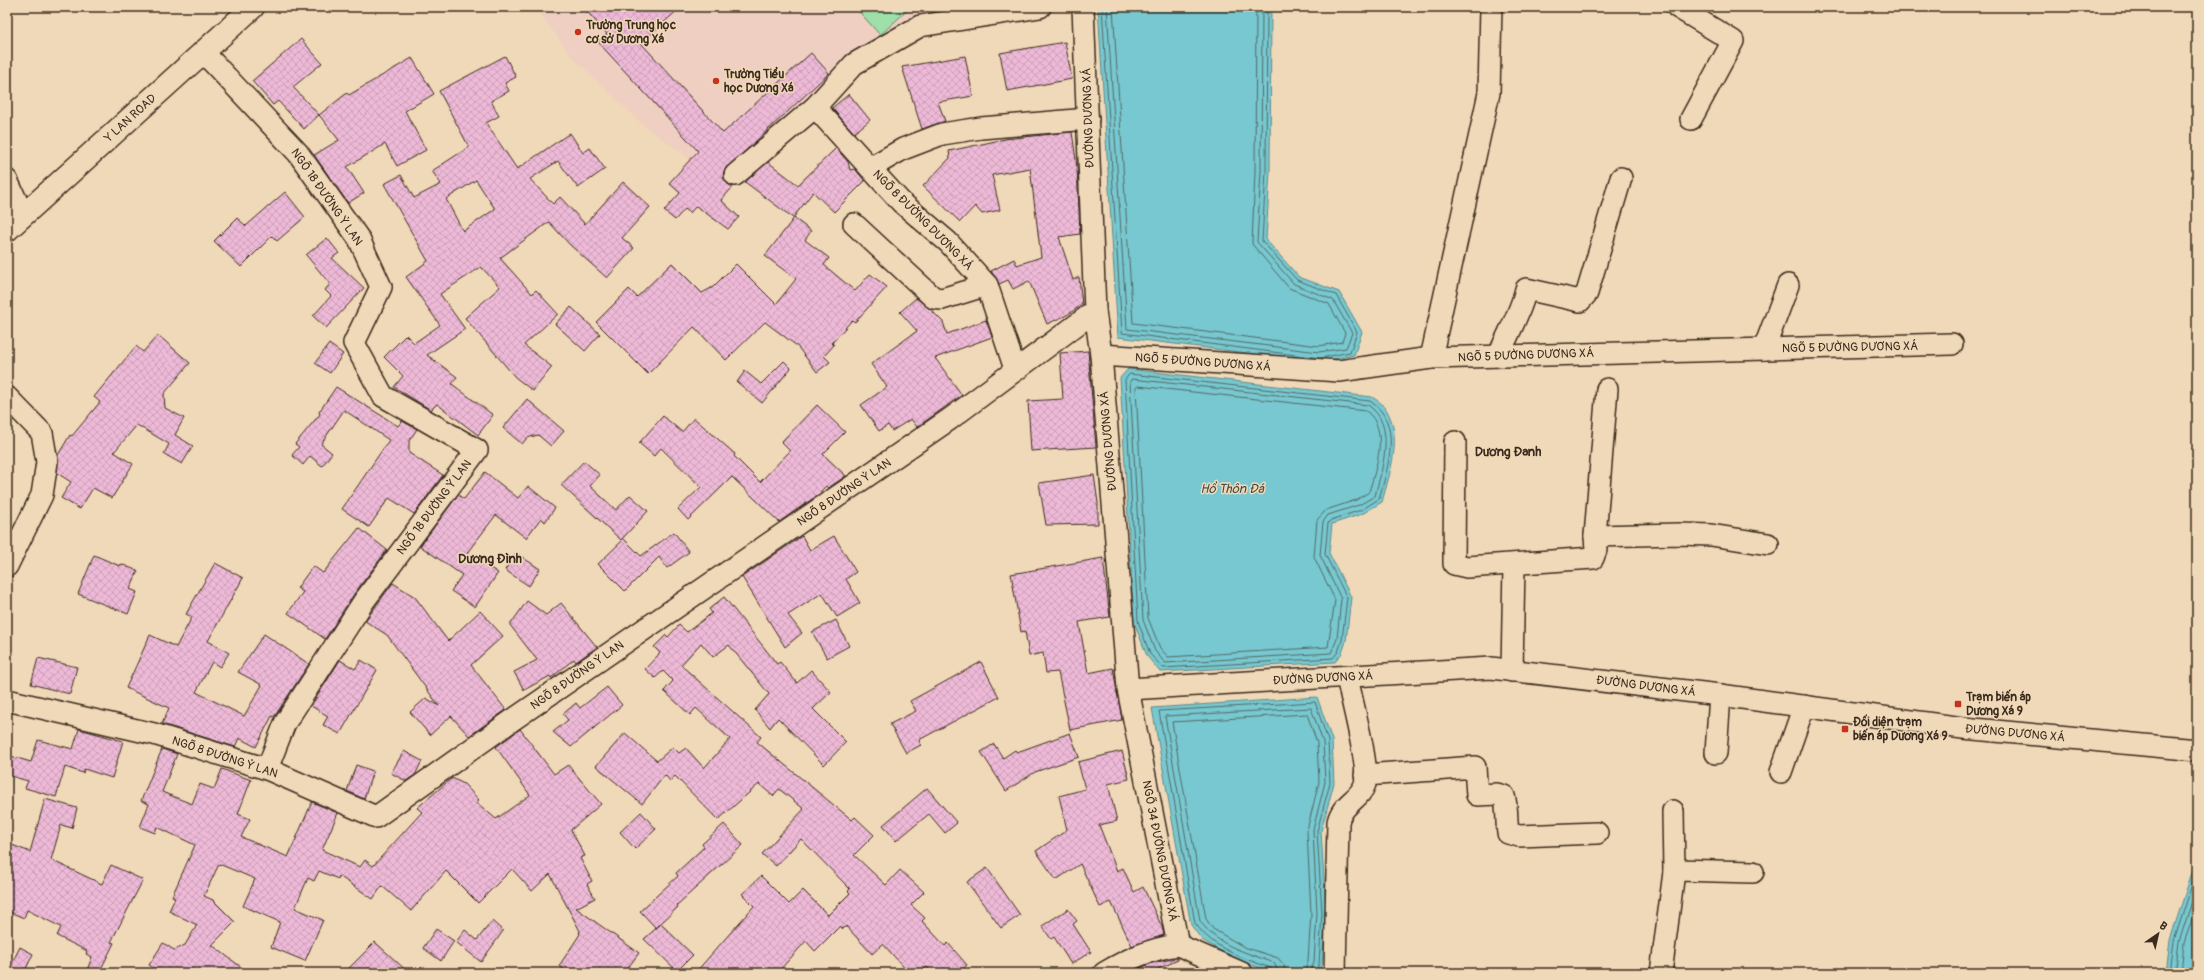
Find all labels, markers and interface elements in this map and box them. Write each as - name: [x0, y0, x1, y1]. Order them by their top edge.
- place label: Trường Trung học cơ sở Dương Xá: [585, 18, 676, 47]
- marker: Trường Trung học cơ sở Dương Xá: [573, 27, 583, 37]
- place label: Trường Tiểu học Dương Xá: [723, 66, 794, 96]
- street label: ĐƯỜNG DƯƠNG XÁ: [1078, 68, 1098, 168]
- marker: Trường Tiểu học Dương Xá: [711, 76, 721, 86]
- street label: Y LAN ROAD: [101, 91, 160, 146]
- street label: NGÕ 18 ĐƯỜNG Ỷ LAN: [287, 145, 367, 249]
- street label: NGÕ 8 ĐƯỜNG DƯƠNG XÁ: [869, 166, 977, 274]
- street label: NGÕ 5 ĐƯỜNG DƯƠNG XÁ: [1782, 338, 1918, 356]
- street label: NGÕ 5 ĐƯỜNG DƯƠNG XÁ: [1458, 345, 1594, 365]
- street label: NGÕ 5 ĐƯỜNG DƯƠNG XÁ: [1134, 349, 1272, 375]
- street label: ĐƯỜNG DƯƠNG XÁ: [1096, 390, 1120, 492]
- district label: Dương Đanh: [1475, 444, 1541, 460]
- street label: NGÕ 8 ĐƯỜNG Ỷ LAN: [794, 454, 894, 530]
- street label: NGÕ 18 ĐƯỜNG Ỷ LAN: [393, 456, 475, 558]
- water label: Hồ Thôn Đá: [1200, 481, 1265, 497]
- district label: Dương Đình: [458, 551, 522, 567]
- street label: NGÕ 8 ĐƯỜNG Ỷ LAN: [527, 637, 627, 713]
- street label: ĐƯỜNG DƯƠNG XÁ: [1272, 667, 1374, 689]
- street label: ĐƯỜNG DƯƠNG XÁ: [1595, 672, 1697, 700]
- place label: Trạm biến áp Dương Xá 9: [1965, 689, 2031, 719]
- marker: Trạm biến áp Dương Xá 9: [1953, 699, 1963, 709]
- place label: Đối diện trạm biến áp Dương Xá 9: [1853, 714, 1948, 744]
- street label: ĐƯỜNG DƯƠNG XÁ: [1964, 721, 2066, 745]
- marker: Đối diện trạm biến áp Dương Xá 9: [1840, 724, 1850, 734]
- street label: NGÕ 8 ĐƯỜNG Ỷ LAN: [170, 732, 280, 782]
- street label: NGÕ 34 ĐƯỜNG DƯƠNG XÁ: [1138, 779, 1182, 923]
- north arrow: [2138, 914, 2178, 954]
- text: B: [2157, 919, 2170, 933]

